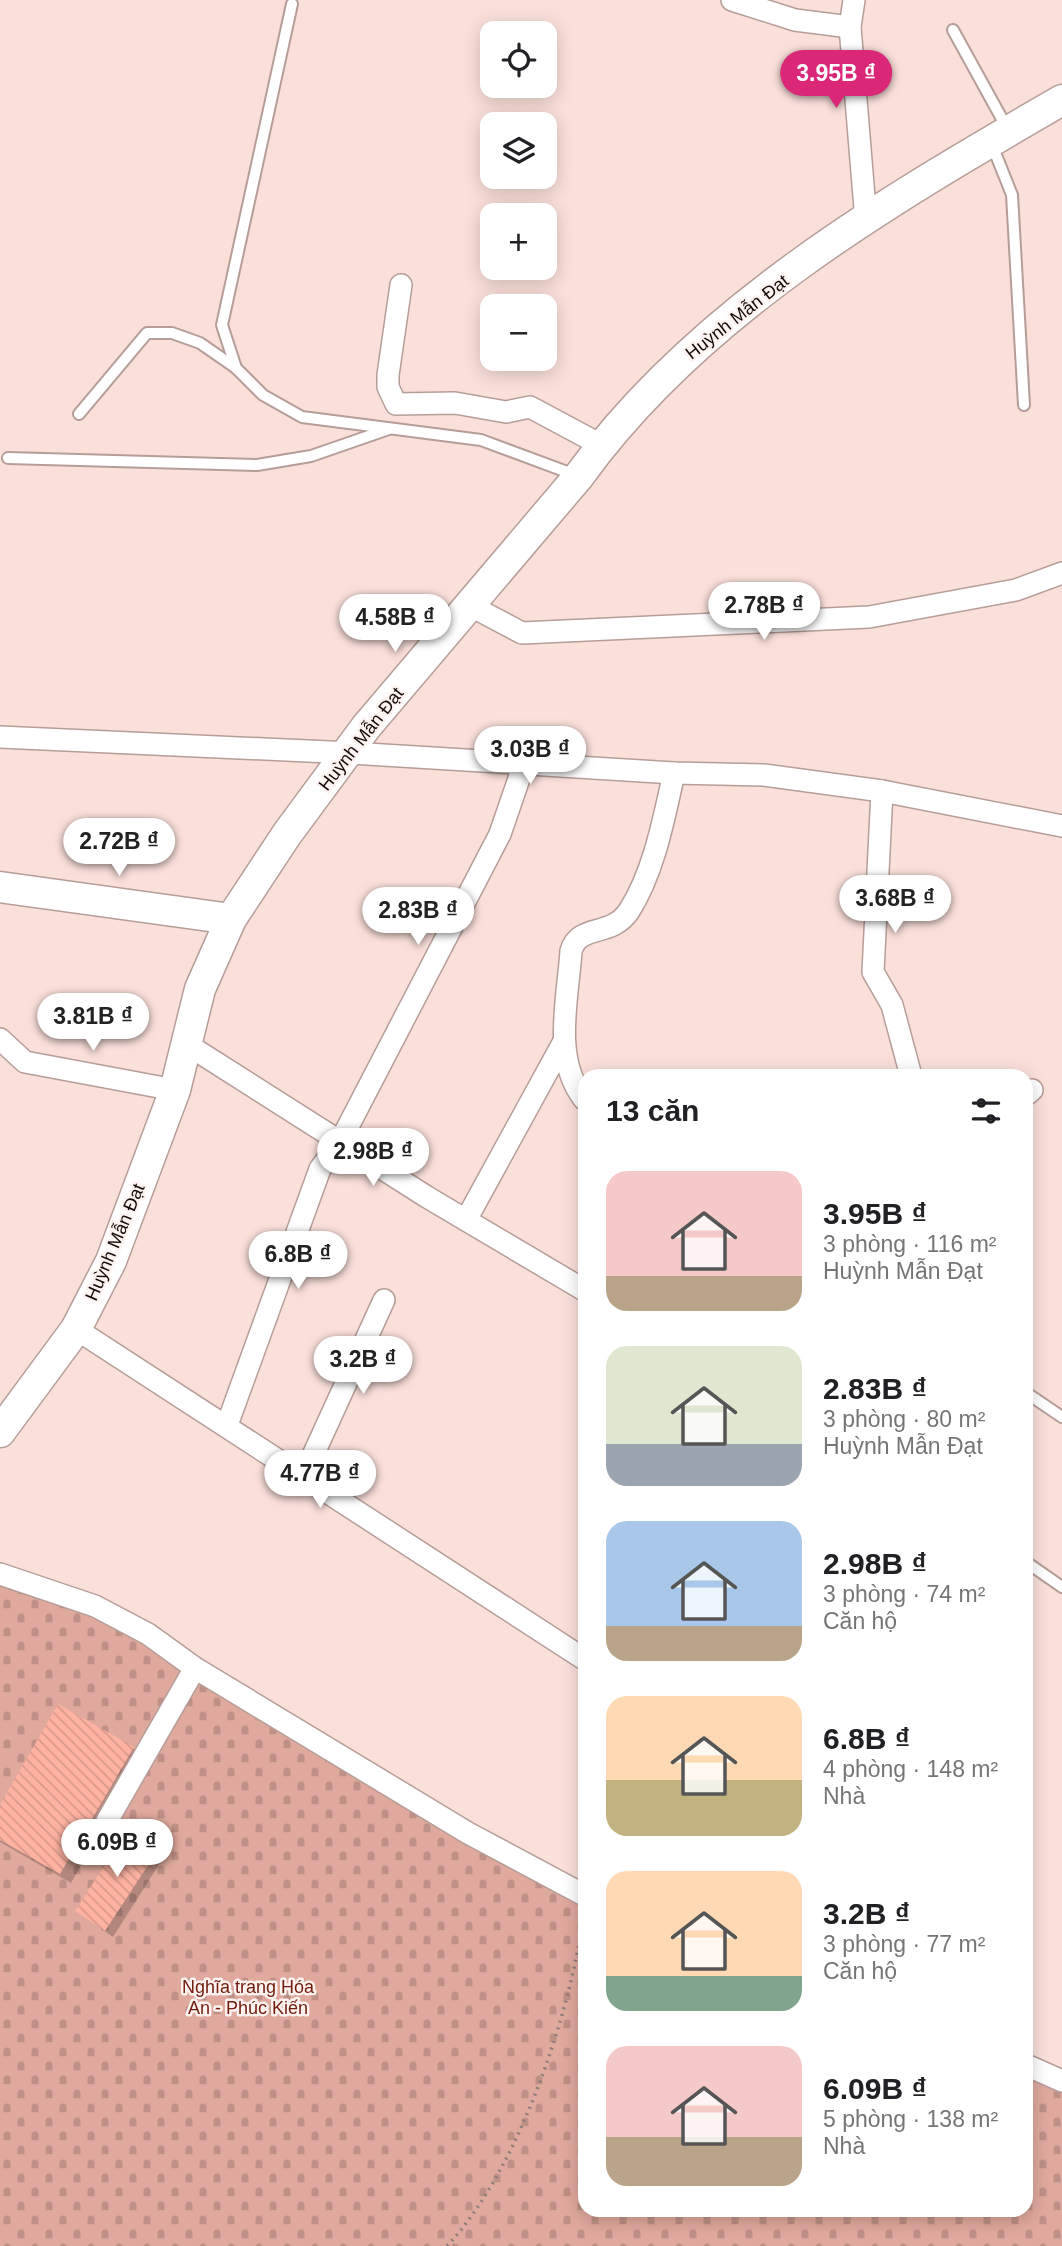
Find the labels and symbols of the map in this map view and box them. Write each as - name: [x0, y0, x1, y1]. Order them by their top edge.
- pin: 3.95B ₫: [771, 50, 901, 110]
- street label: Huỳnh Mẫn Đạt: [681, 270, 792, 363]
- pin: 2.78B ₫: [699, 582, 829, 642]
- pin: 4.58B ₫: [330, 594, 460, 654]
- street label: Huỳnh Mẫn Đạt: [314, 683, 407, 794]
- pin: 3.03B ₫: [465, 726, 595, 786]
- pin: 2.72B ₫: [54, 818, 184, 878]
- pin: 3.68B ₫: [830, 876, 960, 935]
- pin: 2.83B ₫: [353, 888, 483, 947]
- pin: 3.81B ₫: [28, 993, 158, 1053]
- pin: 2.98B ₫: [308, 1128, 438, 1188]
- street label: Huỳnh Mẫn Đạt: [80, 1180, 149, 1303]
- pin: 6.8B ₫: [241, 1232, 355, 1291]
- pin: 3.2B ₫: [306, 1336, 420, 1396]
- pin: 4.77B ₫: [255, 1450, 385, 1510]
- pin: 6.09B ₫: [52, 1820, 182, 1879]
- park label: Nghĩa trang Hóa An - Phúc Kiến: [182, 1977, 315, 2018]

